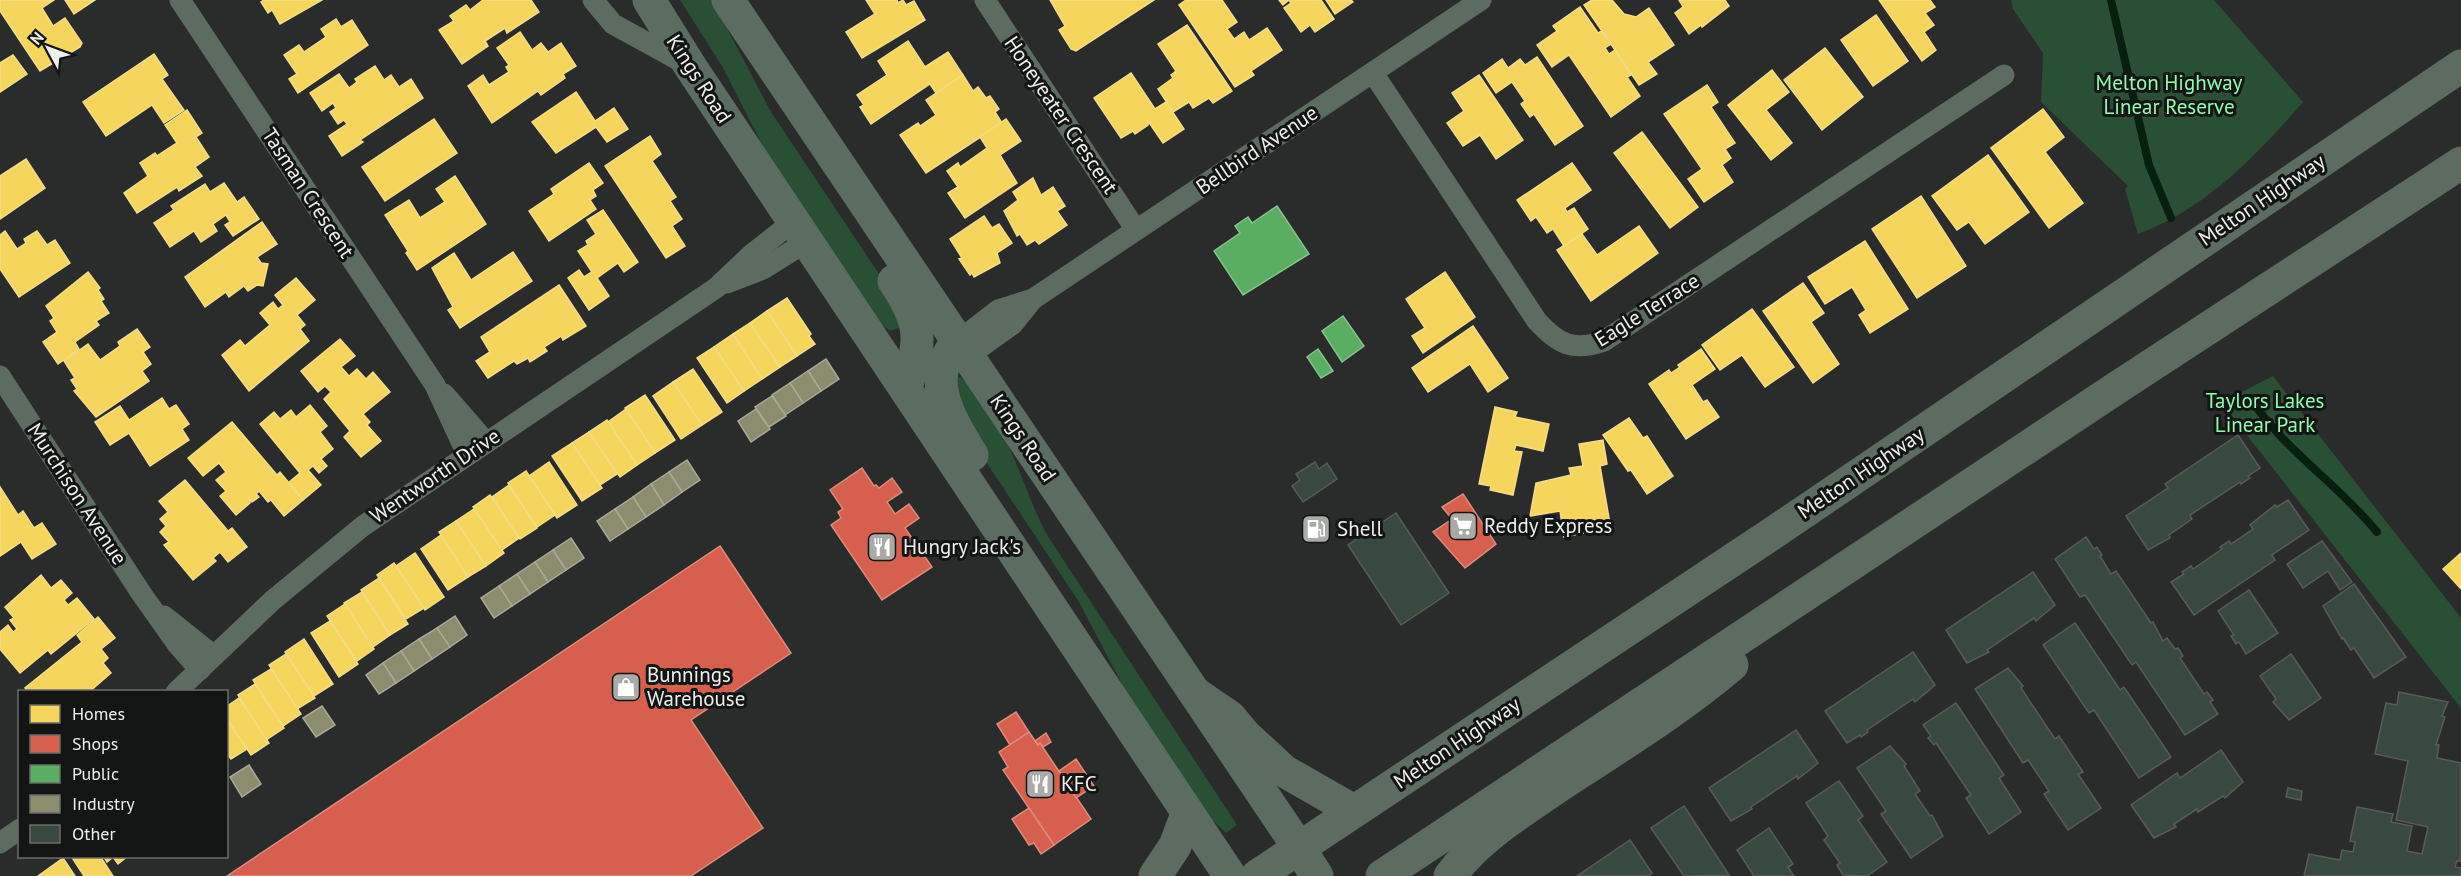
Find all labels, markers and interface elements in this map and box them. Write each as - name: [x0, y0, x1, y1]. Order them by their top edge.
- north arrow: [18, 18, 78, 78]
- text: N: [26, 28, 48, 49]
- street label: Kings Road: [661, 29, 738, 128]
- street label: Honeyeater Crescent: [999, 31, 1124, 199]
- park label: Melton Highway Linear Reserve: [2096, 69, 2243, 120]
- street label: Bellbird Avenue: [1191, 99, 1323, 200]
- street label: Tasman Crescent: [256, 123, 361, 263]
- street label: Melton Highway: [2193, 147, 2330, 252]
- street label: Eagle Terrace: [1589, 267, 1704, 352]
- park label: Taylors Lakes Linear Park: [2206, 387, 2324, 438]
- street label: Kings Road: [984, 389, 1063, 487]
- street label: Murchison Avenue: [22, 418, 133, 570]
- street label: Melton Highway: [1792, 420, 1929, 525]
- street label: Wentworth Drive: [364, 422, 505, 529]
- supermarket icon: Reddy Express: [1447, 510, 1479, 542]
- place label: Reddy Express: [1484, 512, 1612, 539]
- fuel station icon: Shell: [1300, 513, 1332, 545]
- place label: Shell: [1337, 515, 1383, 542]
- restaurant icon: Hungry Jack's: [866, 531, 898, 563]
- place label: Hungry Jack's: [903, 533, 1021, 560]
- place label: Bunnings Warehouse: [647, 661, 745, 712]
- shop icon: Bunnings Warehouse: [610, 671, 642, 703]
- legend: [18, 690, 228, 858]
- street label: Melton Highway: [1388, 690, 1525, 795]
- text: Homes: [72, 702, 125, 725]
- text: Shops: [72, 732, 118, 755]
- text: Public: [72, 762, 119, 785]
- restaurant icon: KFC: [1024, 768, 1056, 800]
- place label: KFC: [1061, 770, 1097, 797]
- text: Industry: [72, 792, 135, 815]
- text: Other: [72, 822, 116, 845]

